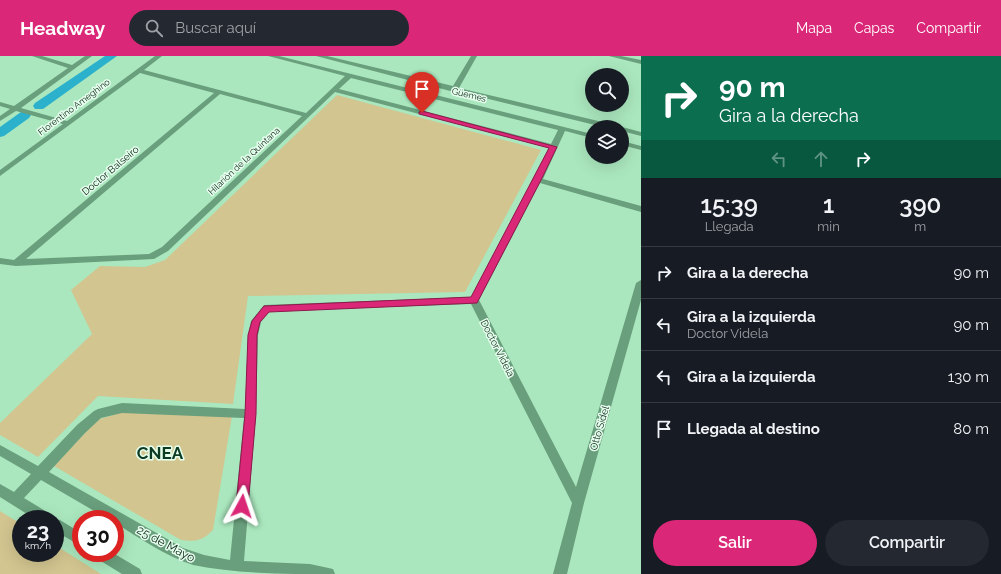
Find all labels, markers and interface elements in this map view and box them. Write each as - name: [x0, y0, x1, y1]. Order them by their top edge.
- search box: [129, 10, 409, 46]
- text: Headway: [20, 17, 105, 39]
- icon: search: [143, 17, 165, 39]
- text: Buscar aquí: [175, 19, 256, 37]
- text: Mapa: [796, 20, 832, 36]
- text: Capas: [854, 20, 894, 36]
- text: Compartir: [916, 20, 981, 36]
- map controls: [585, 68, 629, 164]
- button: search: [585, 68, 629, 112]
- text: 90 m: [719, 71, 785, 104]
- pin: [405, 72, 439, 113]
- icon: right: [653, 72, 705, 124]
- street label: Florentino Ameghino: [36, 77, 112, 137]
- icon: arrive: [411, 78, 433, 100]
- street label: Güemes: [451, 86, 488, 104]
- text: Gira a la derecha: [719, 105, 859, 126]
- button: layers: [585, 120, 629, 164]
- street label: Hilarión de la Quintana: [206, 125, 282, 197]
- street label: Doctor Balseiro: [80, 143, 141, 197]
- icon: left: [768, 148, 790, 170]
- icon: ahead: [810, 148, 832, 170]
- icon: right: [852, 148, 874, 170]
- text: 15:39: [701, 190, 758, 219]
- text: 1: [823, 190, 834, 219]
- text: 390: [899, 190, 941, 219]
- text: Llegada: [705, 219, 754, 234]
- text: min: [817, 219, 840, 234]
- text: m: [914, 219, 926, 234]
- icon: right: [653, 262, 675, 284]
- text: Gira a la derecha: [687, 264, 808, 282]
- text: 90 m: [953, 264, 989, 282]
- text: Gira a la izquierda: [687, 308, 816, 326]
- icon: left: [653, 314, 675, 336]
- text: 90 m: [953, 316, 989, 334]
- street label: Doctor Videla: [478, 318, 517, 379]
- text: Doctor Videla: [687, 326, 768, 341]
- icon: left: [653, 366, 675, 388]
- text: Gira a la izquierda: [687, 368, 816, 386]
- text: 130 m: [948, 368, 989, 386]
- street label: Otto Sidel: [588, 404, 611, 452]
- icon: arrive: [653, 418, 675, 440]
- text: Llegada al destino: [687, 420, 820, 438]
- text: 80 m: [953, 420, 989, 438]
- district label: CNEA: [137, 443, 184, 463]
- position arrow: [221, 485, 263, 527]
- speed limit sign: 30: [72, 510, 124, 562]
- text: 23: [27, 519, 49, 543]
- button: Salir: [653, 520, 817, 566]
- button: Compartir: [825, 520, 989, 566]
- street label: 25 de Mayo: [135, 523, 197, 565]
- text: km/h: [25, 540, 51, 551]

